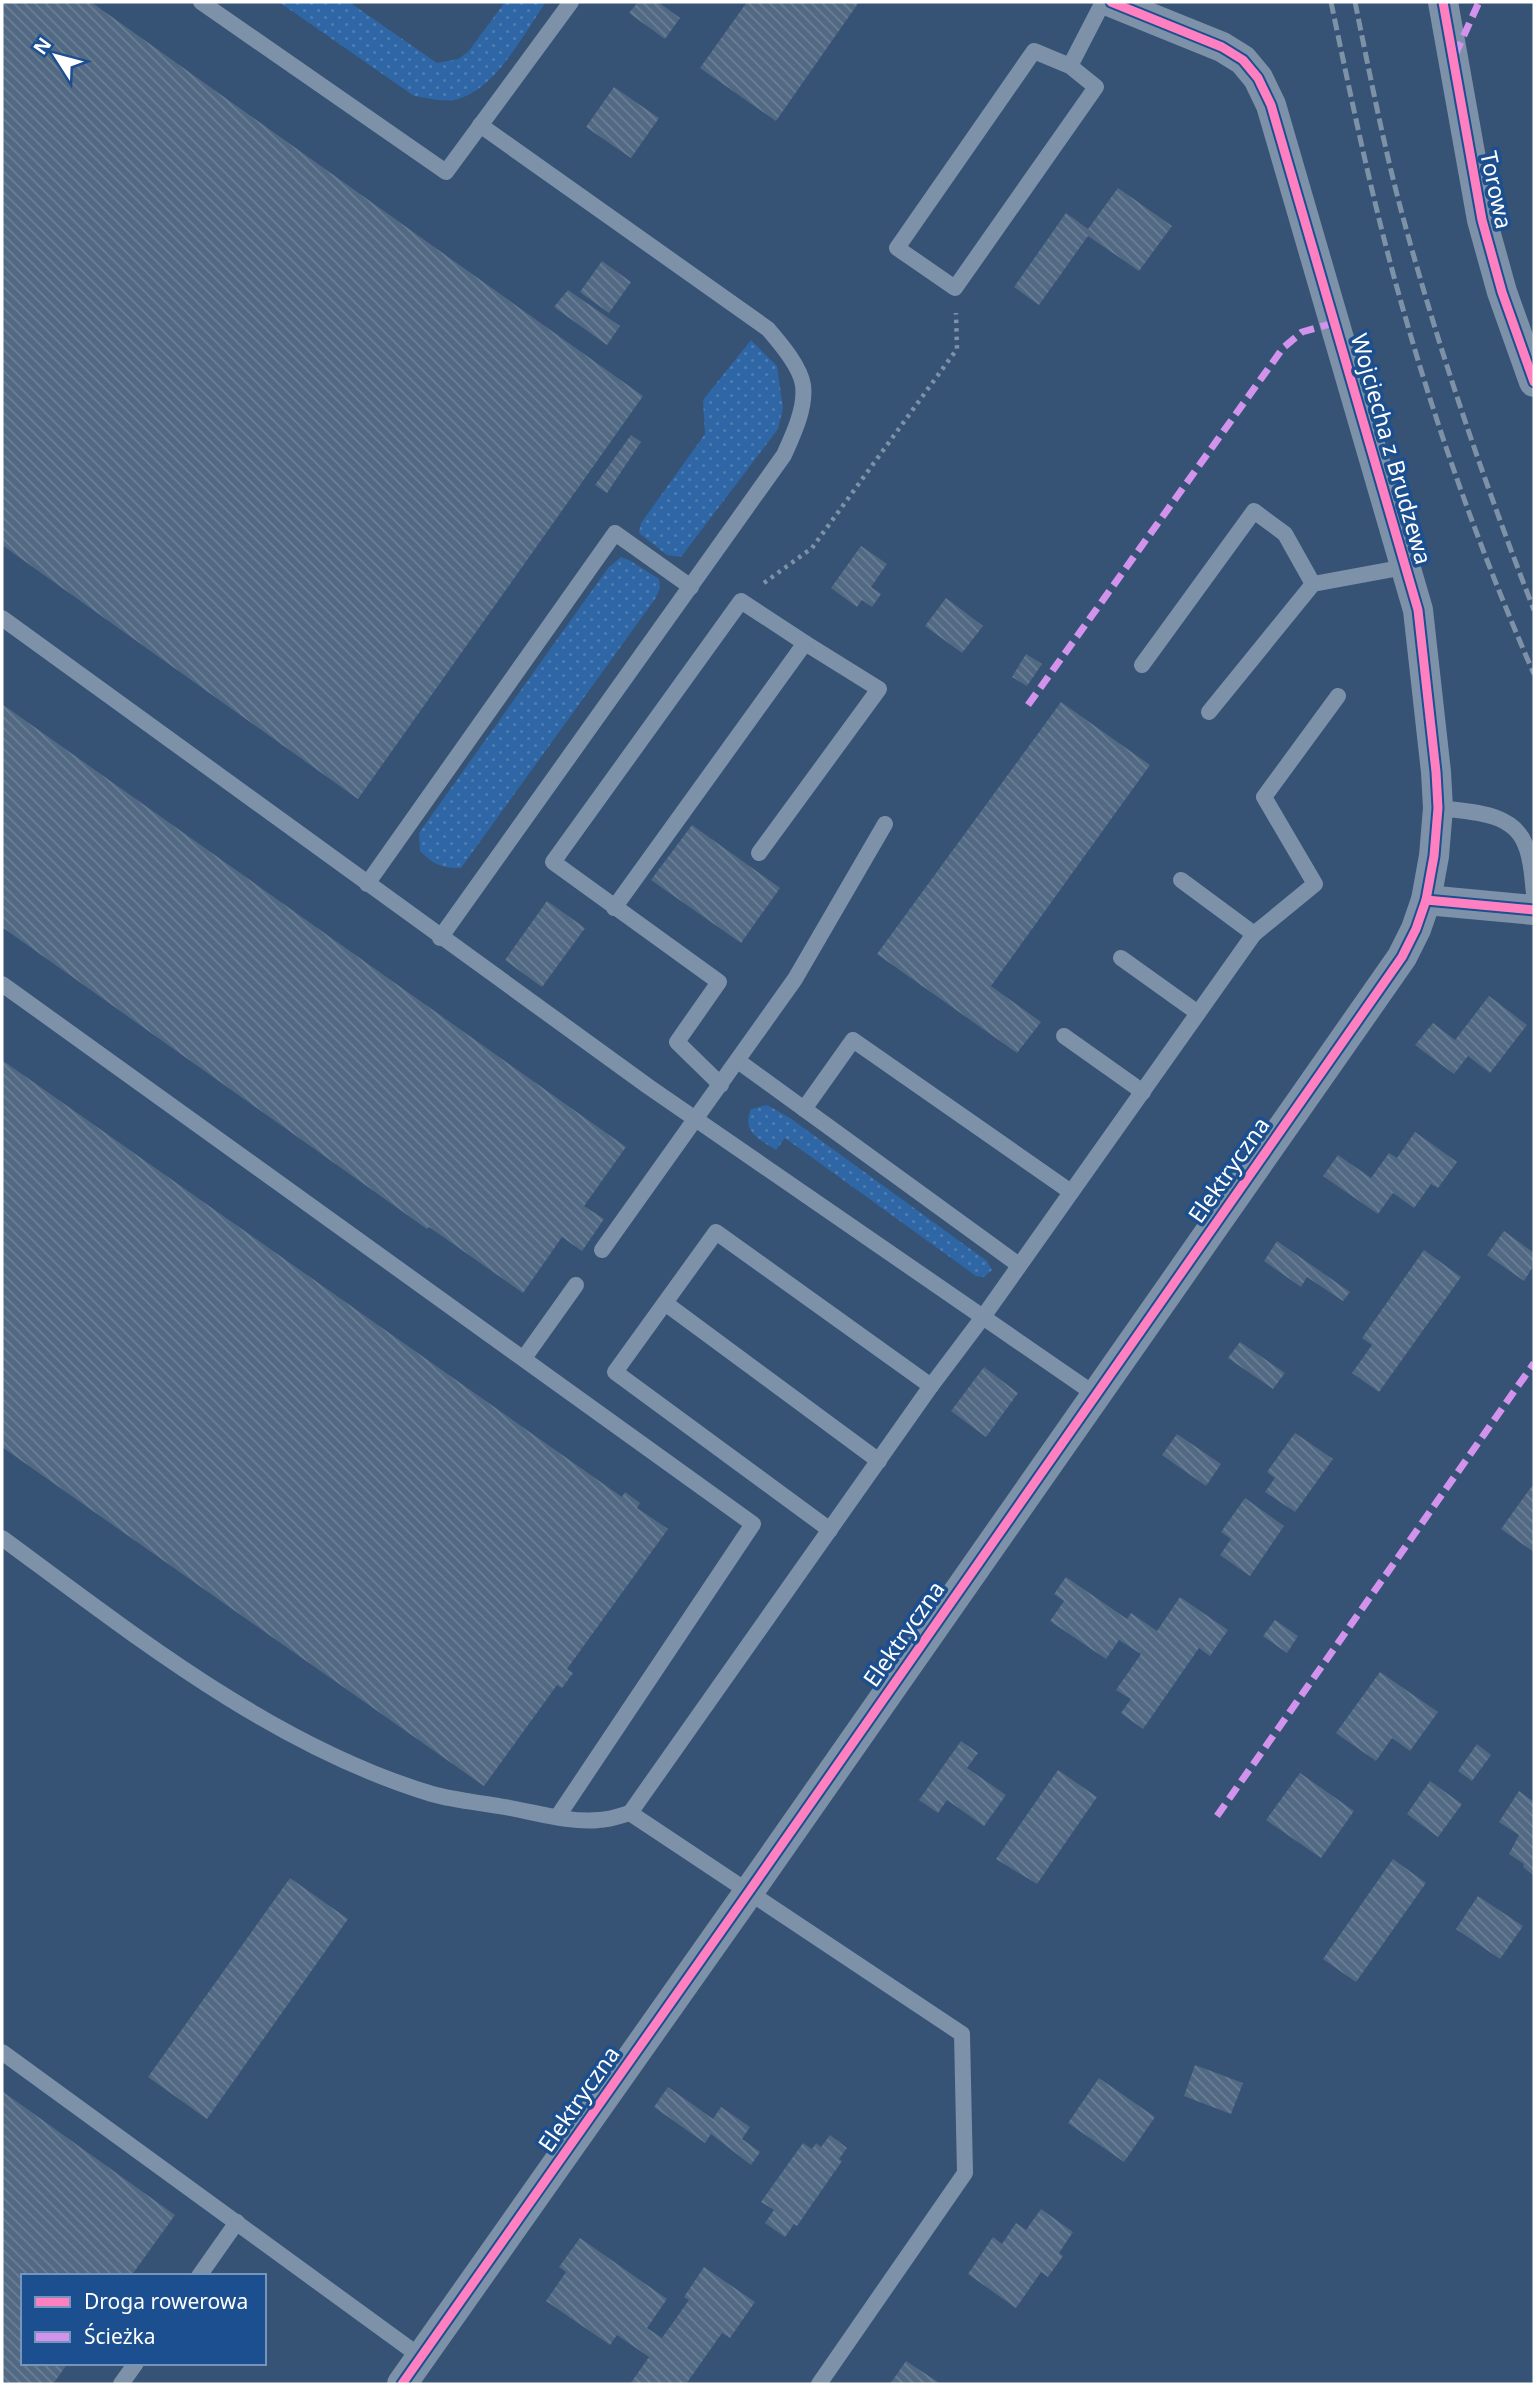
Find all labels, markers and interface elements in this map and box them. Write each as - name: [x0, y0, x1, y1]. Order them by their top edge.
- north arrow: [21, 21, 91, 91]
- text: N: [27, 32, 57, 60]
- street label: Torowa: [1473, 148, 1521, 232]
- street label: Wojciecha z Brudzewa: [1344, 330, 1440, 568]
- street label: Elektryczna: [1180, 1110, 1276, 1229]
- street label: Elektryczna: [855, 1574, 951, 1693]
- street label: Elektryczna: [530, 2039, 626, 2158]
- legend: [21, 2274, 266, 2365]
- text: Droga rowerowa: [84, 2287, 248, 2315]
- text: Ścieżka: [84, 2322, 156, 2350]

